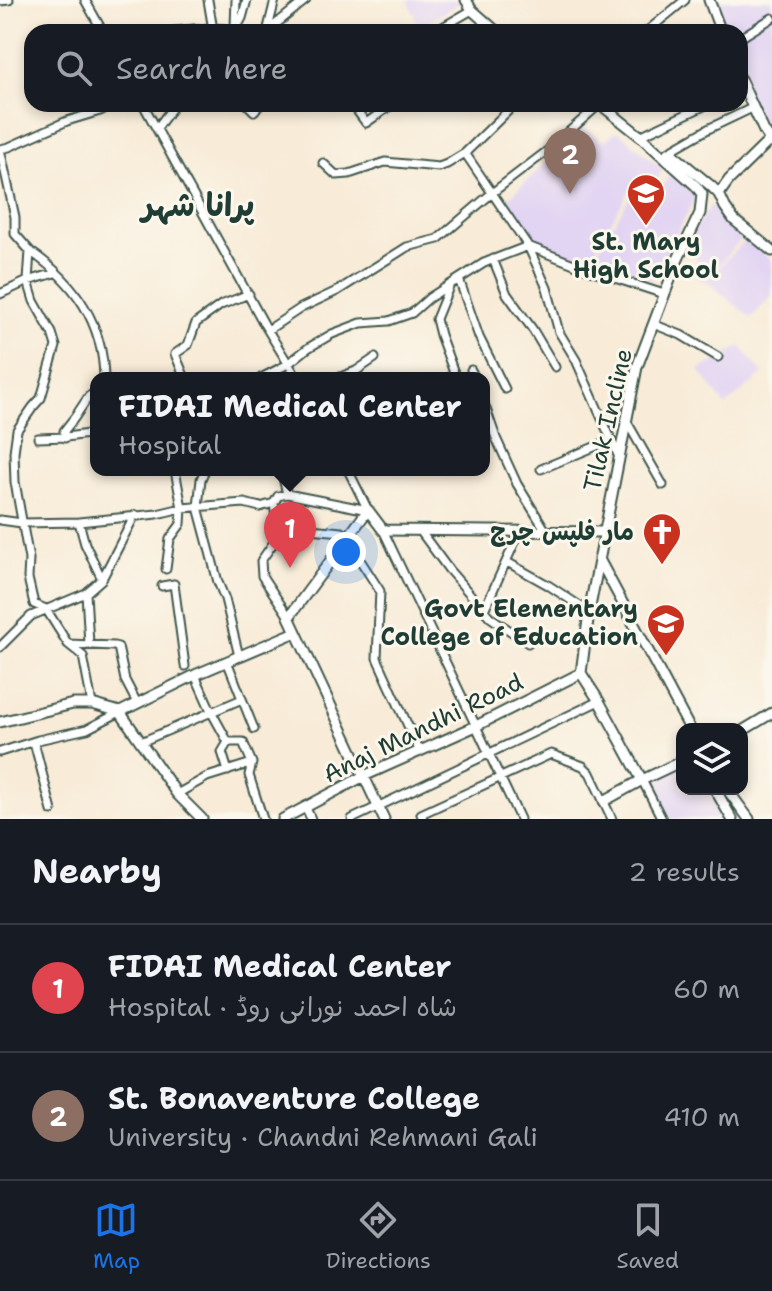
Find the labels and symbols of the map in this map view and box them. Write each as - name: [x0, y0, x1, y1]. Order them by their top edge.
- pin: 2: [544, 128, 596, 194]
- school or university icon: St. Mary High School: [625, 172, 667, 227]
- district label: پرانا شہر: [139, 183, 255, 226]
- place label: St. Mary High School: [573, 226, 719, 286]
- street label: Tilak Incline: [576, 345, 640, 495]
- pin: 1: [264, 502, 316, 568]
- church icon: مار فلپس چرچ: [641, 511, 683, 566]
- place label: مار فلپس چرچ: [490, 516, 634, 548]
- your location: [326, 532, 366, 572]
- place label: Govt Elementary College of Education: [380, 593, 638, 653]
- school or university icon: Govt Elementary College of Education: [645, 602, 687, 657]
- street label: Anaj Mandhi Road: [318, 666, 528, 790]

